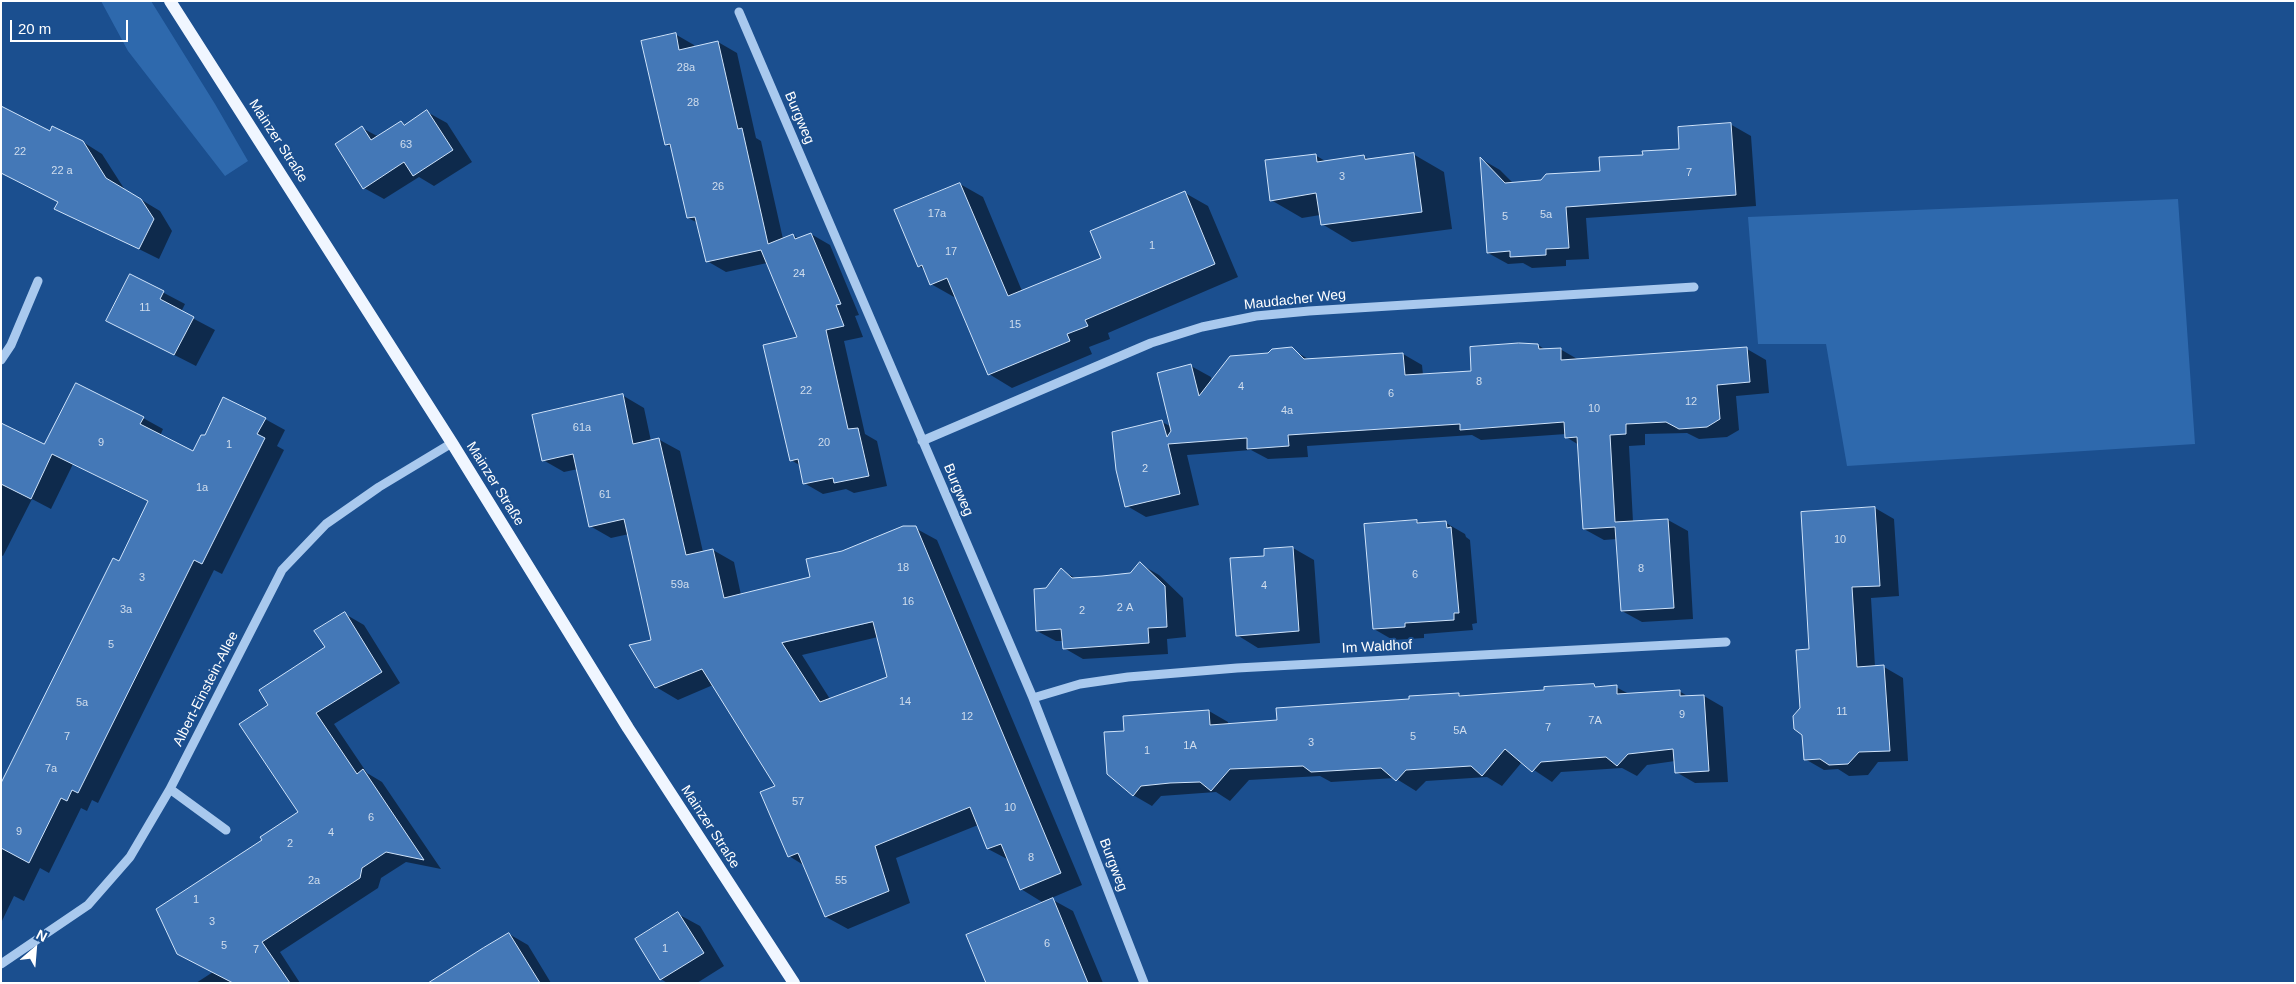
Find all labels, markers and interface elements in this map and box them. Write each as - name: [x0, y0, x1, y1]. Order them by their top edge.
- scale bar: [12, 10, 130, 42]
- text: 20 m: [18, 20, 51, 37]
- house number: 28a: [677, 61, 695, 75]
- street label: Burgweg: [780, 89, 818, 147]
- street label: Mainzer Straße: [245, 96, 311, 186]
- house number: 28: [687, 96, 699, 110]
- house number: 63: [400, 138, 412, 152]
- house number: 22: [14, 145, 26, 159]
- house number: 22 a: [51, 164, 73, 178]
- house number: 7: [1686, 166, 1692, 180]
- house number: 3: [1339, 170, 1345, 184]
- house number: 26: [712, 180, 724, 194]
- house number: 17a: [928, 207, 946, 221]
- house number: 5a: [1540, 208, 1552, 222]
- house number: 5: [1502, 210, 1508, 224]
- house number: 1: [1149, 239, 1155, 253]
- house number: 17: [945, 245, 957, 259]
- house number: 24: [793, 267, 805, 281]
- street label: Maudacher Weg: [1243, 286, 1347, 314]
- house number: 11: [139, 301, 151, 315]
- house number: 15: [1009, 318, 1021, 332]
- house number: 8: [1476, 375, 1482, 389]
- house number: 4: [1238, 380, 1244, 394]
- house number: 22: [800, 384, 812, 398]
- house number: 6: [1388, 387, 1394, 401]
- house number: 12: [1685, 395, 1697, 409]
- house number: 10: [1588, 402, 1600, 416]
- house number: 4a: [1281, 404, 1293, 418]
- house number: 61a: [573, 421, 591, 435]
- house number: 9: [98, 436, 104, 450]
- house number: 20: [818, 436, 830, 450]
- house number: 1: [226, 438, 232, 452]
- street label: Mainzer Straße: [463, 439, 527, 529]
- street label: Burgweg: [939, 461, 977, 519]
- house number: 2: [1142, 462, 1148, 476]
- house number: 1a: [196, 481, 208, 495]
- house number: 61: [599, 488, 611, 502]
- house number: 10: [1834, 533, 1846, 547]
- house number: 18: [897, 561, 909, 575]
- house number: 8: [1638, 562, 1644, 576]
- house number: 6: [1412, 568, 1418, 582]
- house number: 3: [139, 571, 145, 585]
- house number: 59a: [671, 578, 689, 592]
- house number: 4: [1261, 579, 1267, 593]
- house number: 16: [902, 595, 914, 609]
- house number: 2 A: [1117, 601, 1133, 615]
- house number: 3a: [120, 603, 132, 617]
- house number: 2: [1079, 604, 1085, 618]
- street label: Albert-Einstein-Allee: [170, 629, 242, 749]
- street label: Im Waldhof: [1341, 637, 1413, 657]
- house number: 5: [108, 638, 114, 652]
- house number: 14: [899, 695, 911, 709]
- house number: 5a: [76, 696, 88, 710]
- house number: 11: [1836, 705, 1848, 719]
- house number: 9: [1679, 708, 1685, 722]
- house number: 12: [961, 710, 973, 724]
- house number: 7A: [1588, 714, 1602, 728]
- house number: 7: [1545, 721, 1551, 735]
- house number: 5A: [1453, 724, 1467, 738]
- house number: 7: [64, 730, 70, 744]
- house number: 5: [1410, 730, 1416, 744]
- house number: 3: [1308, 736, 1314, 750]
- house number: 1A: [1183, 739, 1197, 753]
- house number: 1: [1144, 744, 1150, 758]
- house number: 7a: [45, 762, 57, 776]
- street label: Mainzer Straße: [677, 782, 743, 872]
- house number: 57: [792, 795, 804, 809]
- house number: 10: [1004, 801, 1016, 815]
- house number: 6: [368, 811, 374, 825]
- house number: 9: [16, 825, 22, 839]
- house number: 4: [328, 826, 334, 840]
- street label: Burgweg: [1095, 836, 1131, 894]
- house number: 2: [287, 837, 293, 851]
- house number: 8: [1028, 851, 1034, 865]
- house number: 2a: [308, 874, 320, 888]
- house number: 55: [835, 874, 847, 888]
- house number: 1: [193, 893, 199, 907]
- house number: 3: [209, 915, 215, 929]
- north arrow: [10, 924, 60, 974]
- text: N: [34, 926, 50, 945]
- house number: 6: [1044, 937, 1050, 951]
- house number: 5: [221, 939, 227, 953]
- house number: 1: [662, 942, 668, 956]
- house number: 7: [253, 943, 259, 957]

